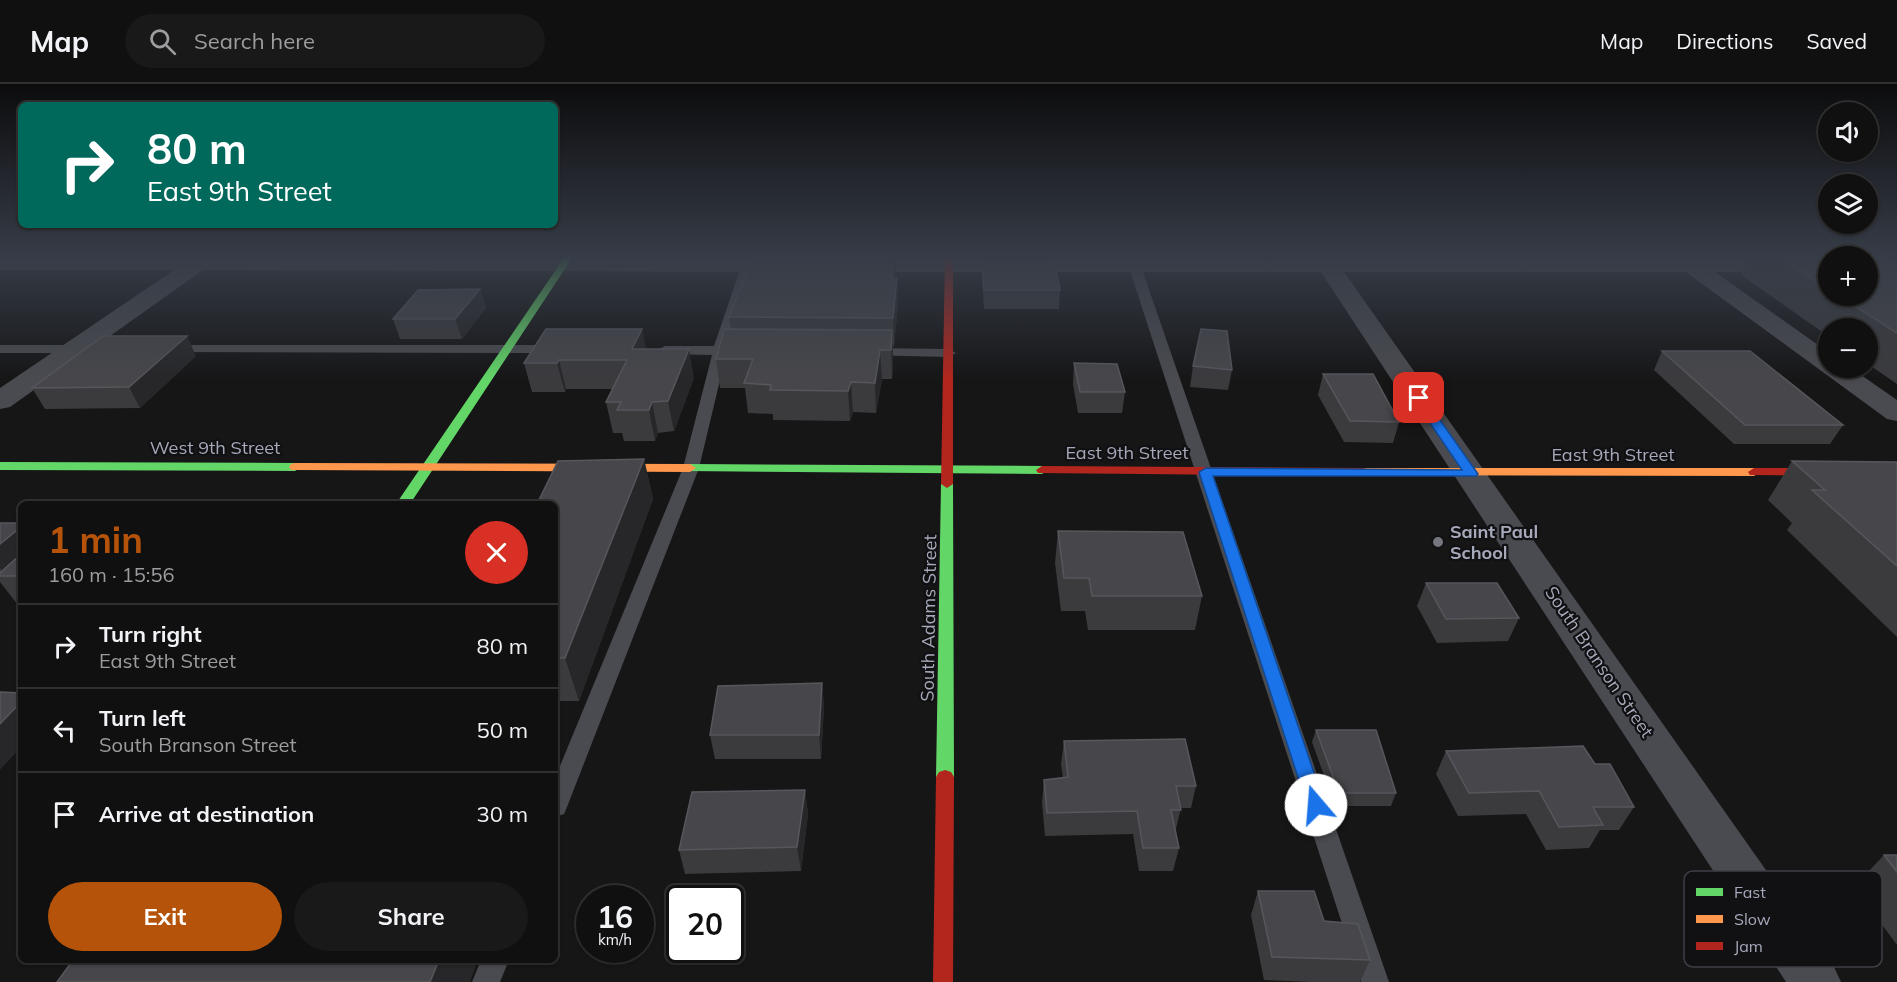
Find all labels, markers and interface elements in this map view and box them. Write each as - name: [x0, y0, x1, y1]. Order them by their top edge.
- search box: [125, 14, 545, 68]
- text: Map: [30, 24, 89, 59]
- icon: search: [146, 25, 179, 58]
- text: Search here: [194, 27, 315, 55]
- text: Map: [1600, 28, 1643, 54]
- text: Directions: [1676, 28, 1773, 54]
- text: Saved: [1806, 28, 1867, 54]
- map controls: [1818, 102, 1878, 378]
- button: sound: [1818, 102, 1878, 162]
- text: 80 m: [147, 122, 247, 175]
- icon: right: [48, 126, 126, 204]
- text: East 9th Street: [147, 174, 332, 208]
- button: layers: [1818, 174, 1878, 234]
- button: +: [1818, 246, 1878, 306]
- button: −: [1818, 318, 1878, 378]
- pin: [1393, 372, 1444, 423]
- icon: arrive: [1402, 381, 1435, 414]
- street label: West 9th Street: [150, 436, 280, 459]
- street label: East 9th Street: [1065, 441, 1189, 464]
- street label: East 9th Street: [1551, 443, 1675, 466]
- text: 1 min: [48, 517, 143, 562]
- place label: Saint Paul School: [1450, 520, 1538, 564]
- button: close: [465, 521, 528, 584]
- street label: South Adams Street: [916, 534, 941, 702]
- marker: Saint Paul School: [1431, 535, 1445, 549]
- text: 160 m · 15:56: [48, 562, 174, 587]
- street label: South Branson Street: [1540, 582, 1659, 742]
- text: Turn right: [99, 620, 202, 648]
- icon: right: [48, 630, 81, 663]
- text: 80 m: [477, 632, 528, 660]
- text: East 9th Street: [99, 648, 236, 673]
- text: Turn left: [99, 704, 186, 732]
- icon: left: [48, 714, 81, 747]
- text: 50 m: [477, 716, 528, 744]
- text: South Branson Street: [99, 732, 296, 757]
- position arrow: [1284, 773, 1348, 837]
- icon: arrive: [48, 798, 81, 831]
- text: Arrive at destination: [99, 800, 314, 828]
- text: 30 m: [477, 800, 528, 828]
- legend: [1684, 871, 1882, 967]
- button: Exit: [48, 882, 282, 951]
- button: Share: [294, 882, 528, 951]
- text: Fast: [1734, 882, 1766, 902]
- speed limit sign: 20: [666, 885, 744, 963]
- text: 16: [597, 898, 633, 936]
- text: Slow: [1734, 909, 1771, 929]
- text: km/h: [598, 930, 632, 949]
- text: Jam: [1734, 936, 1763, 956]

